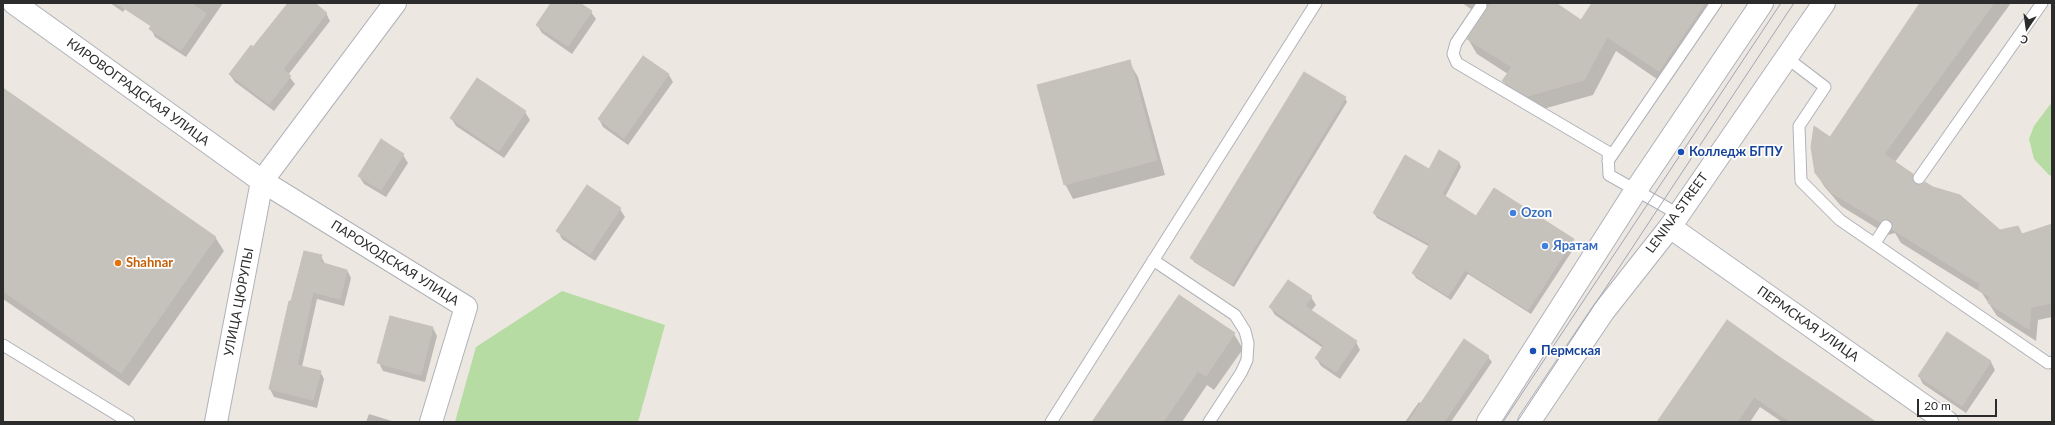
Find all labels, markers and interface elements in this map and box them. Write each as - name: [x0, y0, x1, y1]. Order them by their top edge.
- north arrow: [2007, 8, 2047, 48]
- text: С: [2019, 33, 2029, 47]
- street label: КИРОВОГРАДСКАЯ УЛИЦА: [64, 35, 212, 149]
- place label: Колледж БГПУ: [1689, 144, 1783, 160]
- marker: Колледж БГПУ: [1676, 147, 1686, 157]
- street label: LENINA STREET: [1643, 170, 1711, 256]
- place label: Ozon: [1521, 205, 1552, 221]
- marker: Ozon: [1508, 208, 1518, 218]
- street label: ПАРОХОДСКАЯ УЛИЦА: [328, 217, 462, 309]
- place label: Яратам: [1553, 238, 1598, 254]
- marker: Яратам: [1540, 241, 1550, 251]
- street label: УЛИЦА ЦЮРУПЫ: [221, 247, 257, 357]
- place label: Shahnar: [126, 255, 173, 271]
- marker: Shahnar: [113, 258, 123, 268]
- street label: ПЕРМСКАЯ УЛИЦА: [1754, 283, 1862, 365]
- place label: Пермская: [1541, 343, 1601, 359]
- marker: Пермская: [1528, 346, 1538, 356]
- scale bar: [1919, 391, 1999, 417]
- text: 20 m: [1924, 398, 1951, 413]

